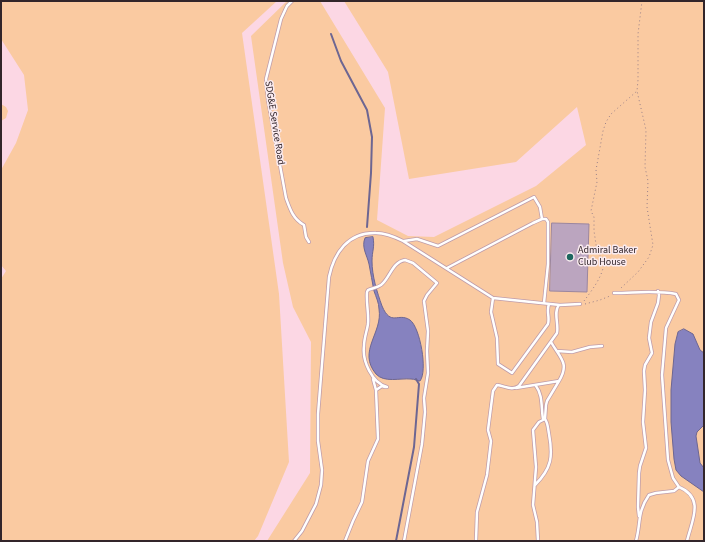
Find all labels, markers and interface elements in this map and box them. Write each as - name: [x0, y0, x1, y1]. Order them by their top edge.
- street label: SDG&E Service Road: [261, 80, 287, 166]
- place label: Admiral Baker Club House: [578, 245, 637, 268]
- marker: Admiral Baker Club House: [565, 252, 575, 262]

